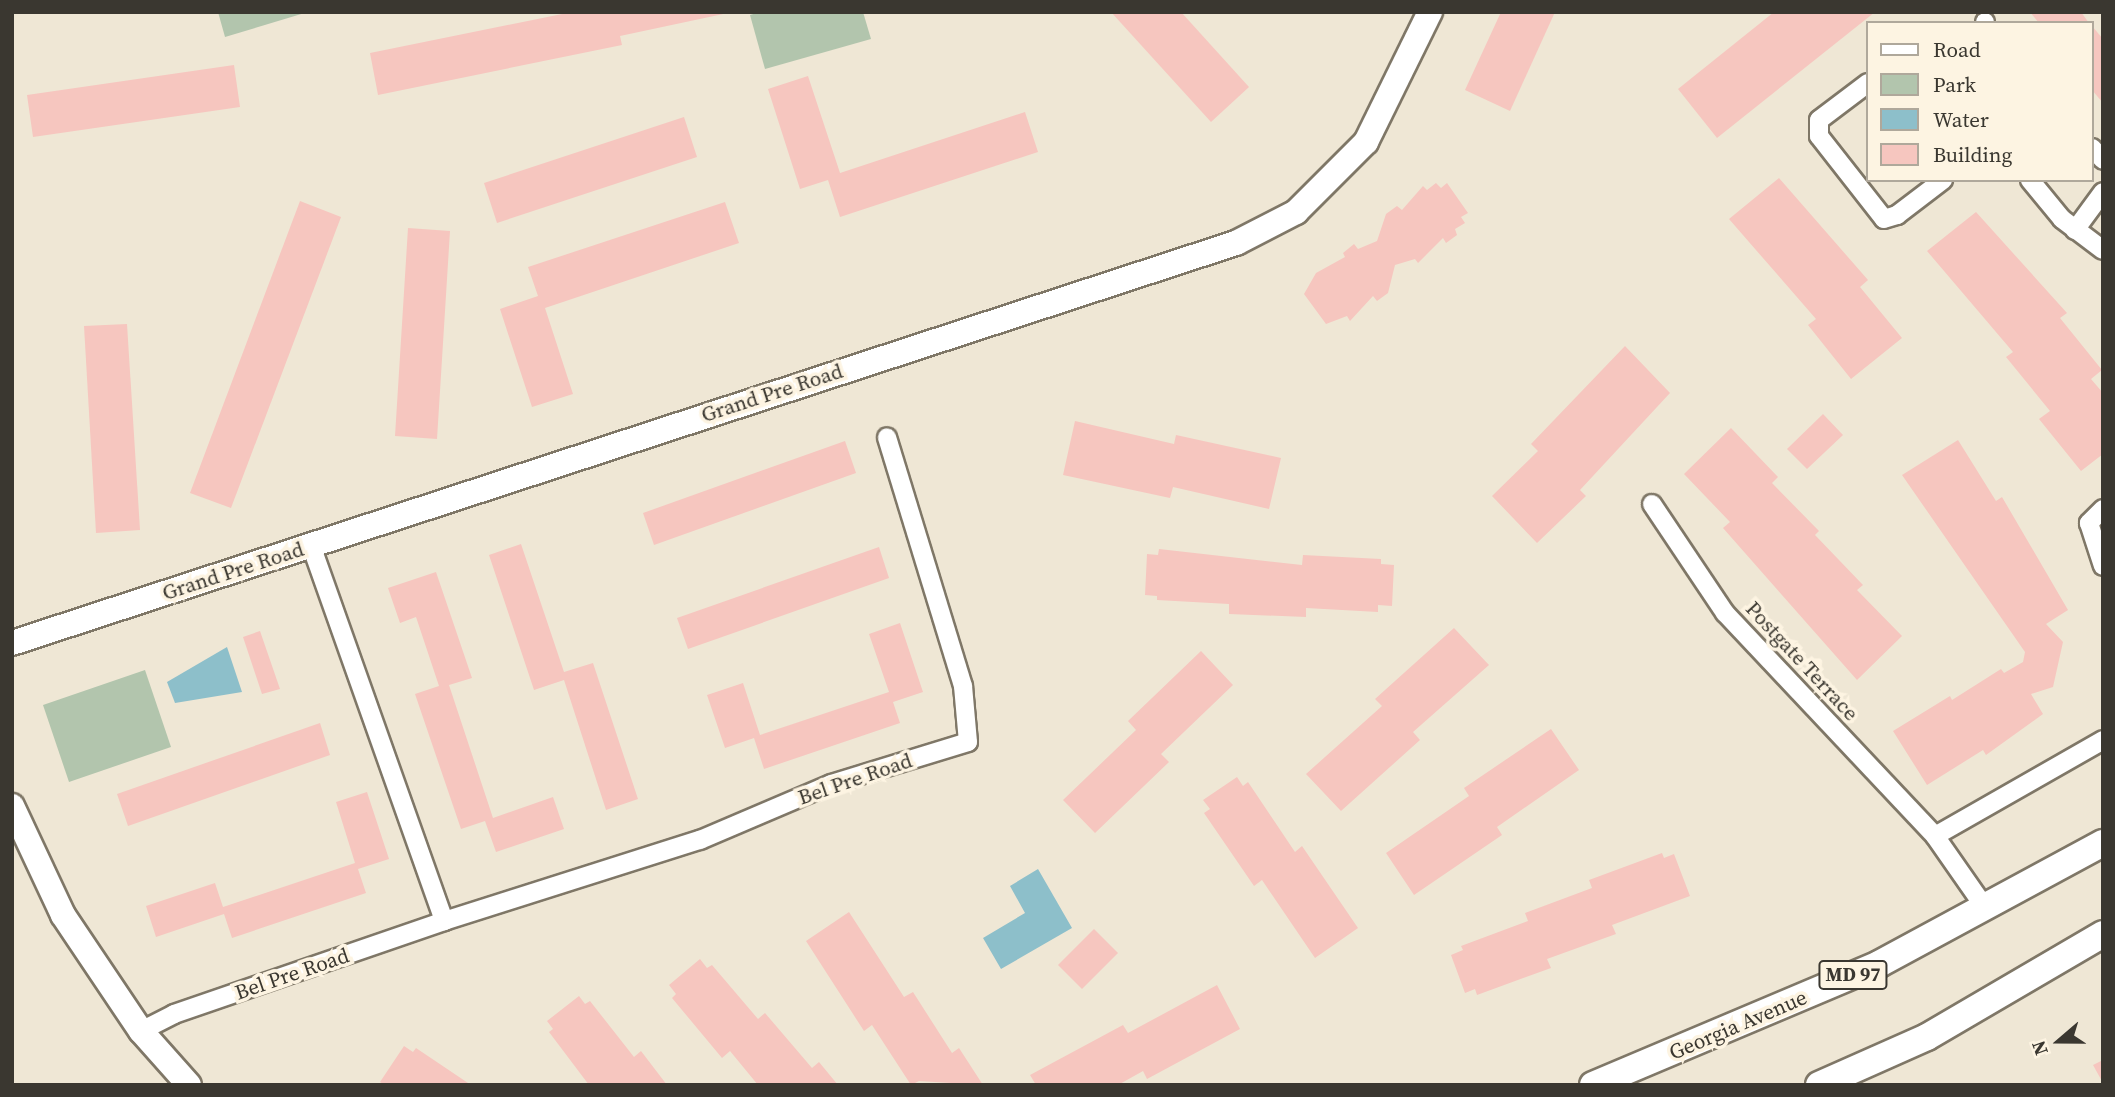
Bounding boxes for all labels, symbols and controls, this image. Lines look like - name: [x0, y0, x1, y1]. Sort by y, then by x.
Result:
- legend: [1867, 21, 2094, 182]
- text: Road: [1933, 35, 1981, 64]
- text: Park: [1933, 70, 1976, 99]
- text: Water: [1933, 105, 1989, 134]
- text: Building: [1933, 140, 2012, 169]
- street label: Grand Pre Road: [698, 358, 846, 428]
- street label: Grand Pre Road: [159, 536, 307, 606]
- street label: Postgate Terrace: [1740, 596, 1864, 726]
- street label: Bel Pre Road: [795, 748, 915, 810]
- street label: Bel Pre Road: [232, 943, 352, 1005]
- road number: MD 97: [1818, 959, 1888, 990]
- street label: Georgia Avenue: [1665, 985, 1811, 1065]
- north arrow: [2024, 1006, 2094, 1076]
- text: N: [2025, 1037, 2054, 1059]

